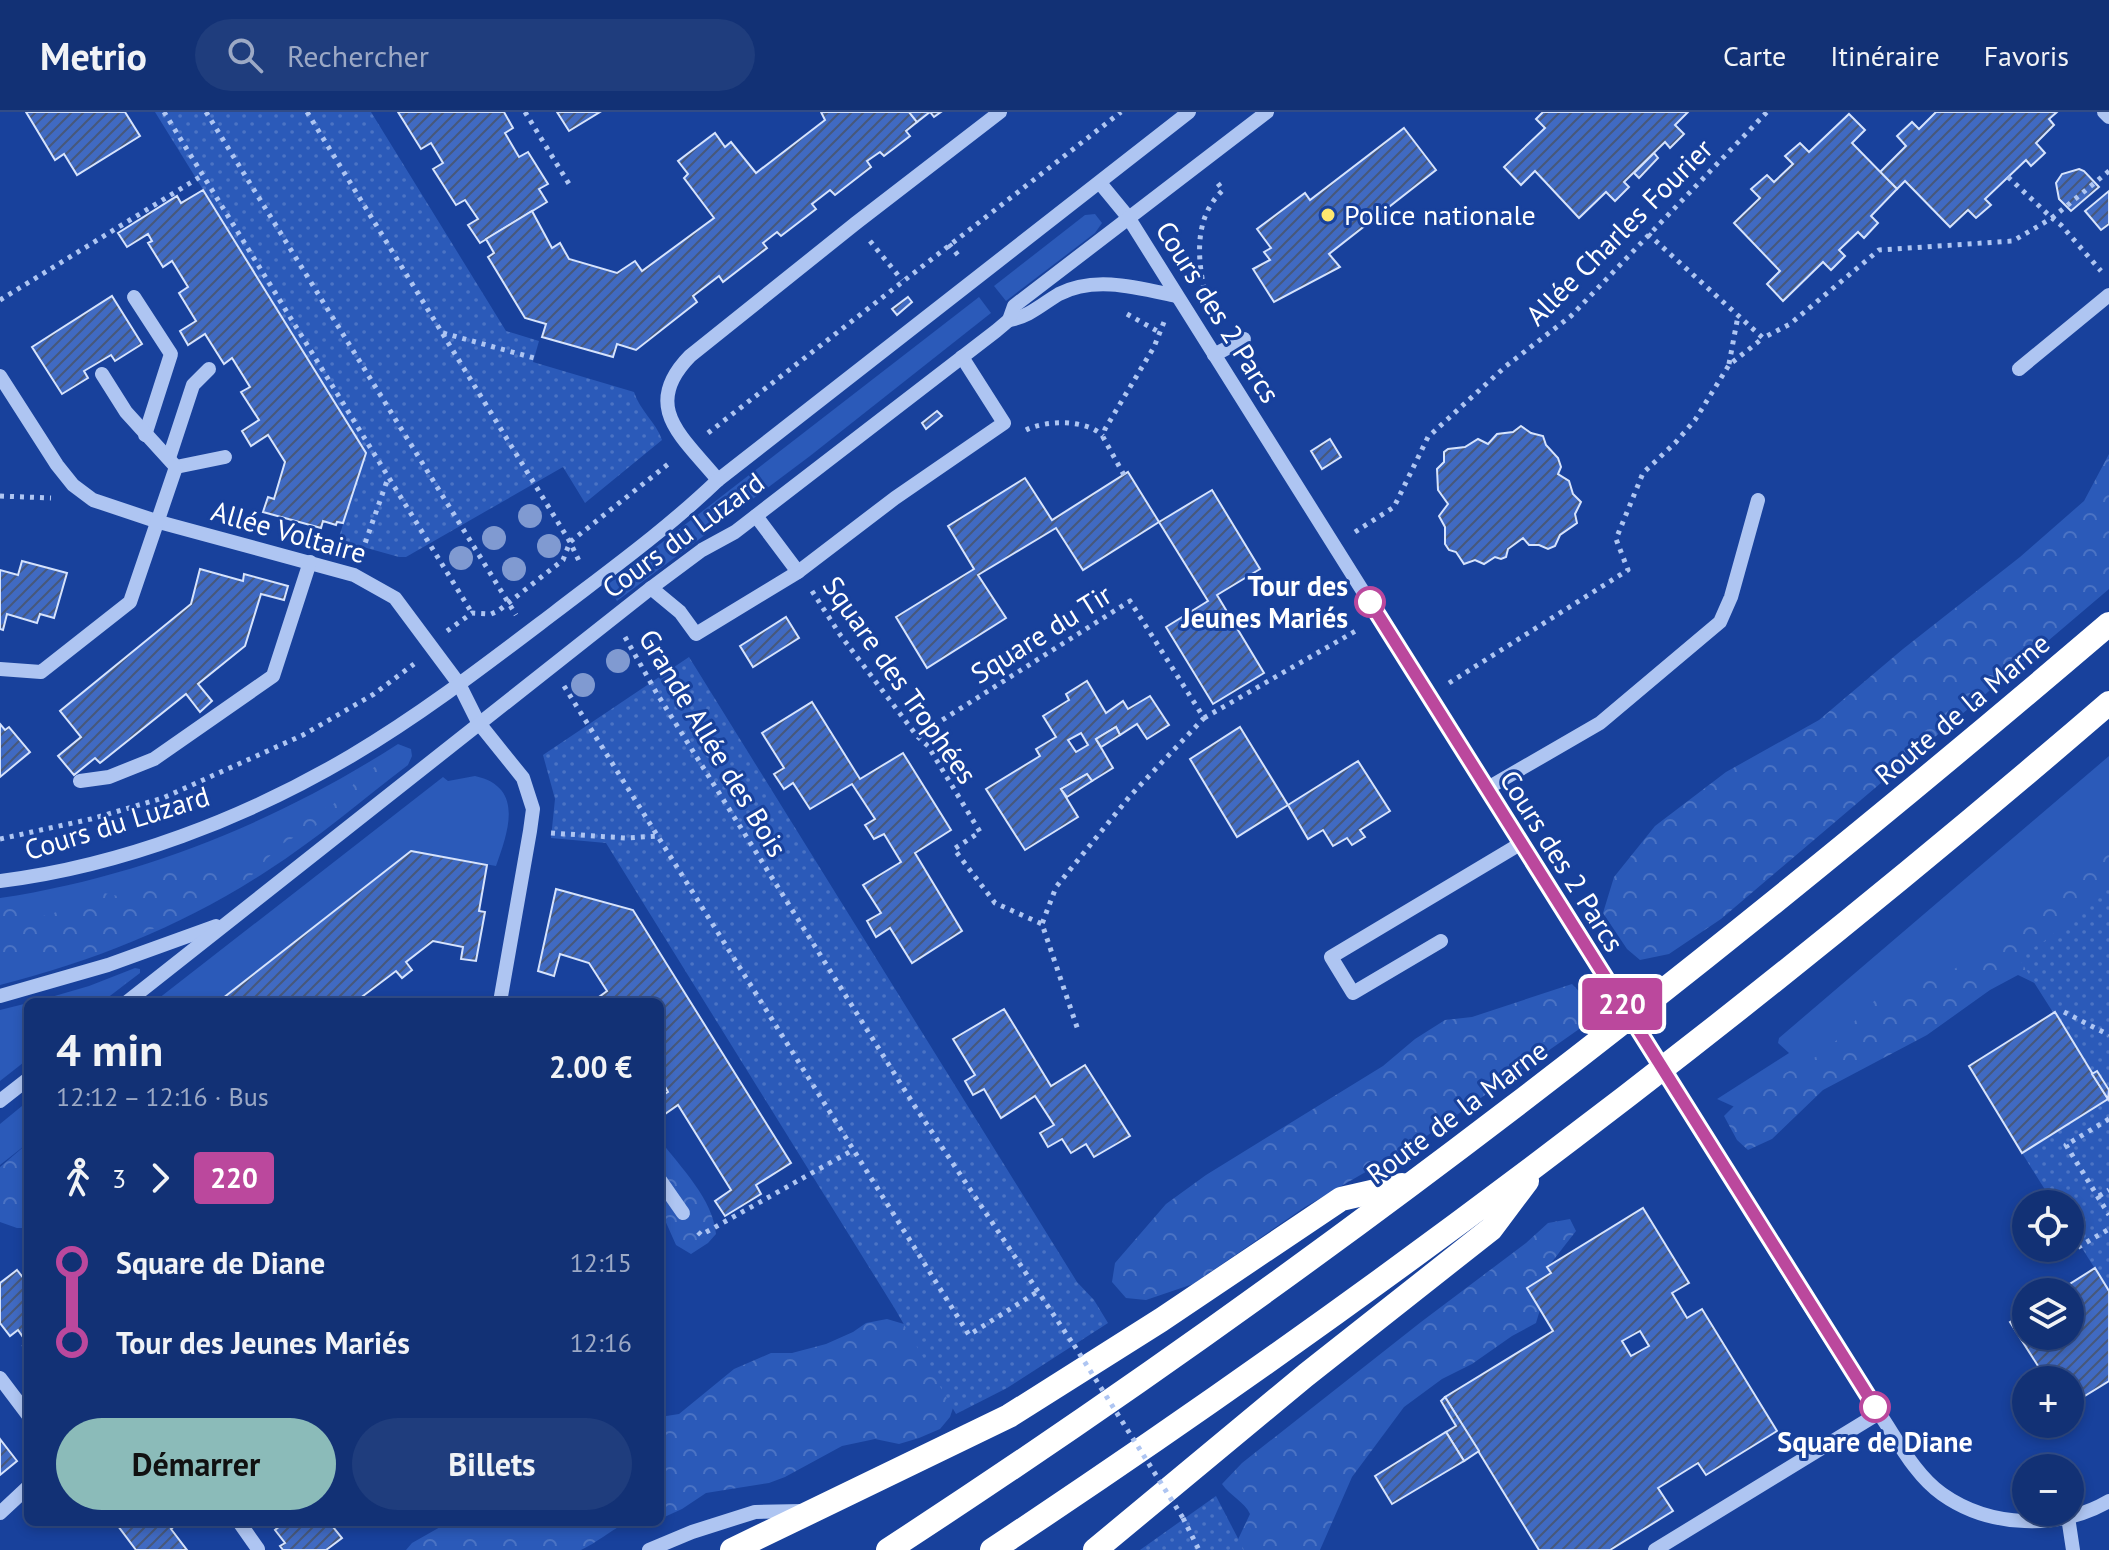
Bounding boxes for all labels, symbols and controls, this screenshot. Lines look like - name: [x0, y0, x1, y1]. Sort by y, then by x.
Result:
- search box: [195, 19, 755, 91]
- text: Metrio: [40, 31, 147, 80]
- icon: search: [223, 33, 267, 77]
- text: Rechercher: [287, 36, 429, 75]
- text: Carte: [1723, 37, 1786, 74]
- text: Itinéraire: [1830, 37, 1940, 74]
- text: Favoris: [1984, 37, 2069, 74]
- street label: Allée Charles Fourier: [1517, 130, 1720, 333]
- place label: Police nationale: [1344, 196, 1536, 233]
- marker: Police nationale: [1319, 206, 1337, 224]
- street label: Cours des 2 Parcs: [1148, 214, 1289, 410]
- street label: Cours du Luzard: [594, 463, 771, 606]
- street label: Allée Voltaire: [207, 492, 371, 571]
- place label: Tour des Jeunes Mariés: [1180, 567, 1348, 636]
- street label: Square des Trophées: [815, 569, 986, 791]
- street label: Square du Tir: [963, 575, 1119, 692]
- marker: Tour des Jeunes Mariés: [1355, 587, 1385, 617]
- street label: Grande Allée des Bois: [631, 622, 796, 863]
- street label: Route de la Marne: [1866, 624, 2057, 793]
- street label: Cours des 2 Parcs: [1492, 763, 1633, 959]
- street label: Cours du Luzard: [20, 777, 214, 868]
- line badge: 220: [1576, 978, 1668, 1030]
- text: 220: [1598, 985, 1646, 1022]
- text: 4 min: [56, 1021, 163, 1078]
- street label: Route de la Marne: [1359, 1031, 1555, 1192]
- text: 2.00 €: [549, 1047, 632, 1086]
- text: 12:12 – 12:16 · Bus: [56, 1080, 269, 1113]
- icon: walk: [56, 1156, 100, 1200]
- icon: forward: [138, 1156, 182, 1200]
- text: 220: [210, 1159, 258, 1196]
- text: 3: [112, 1162, 126, 1195]
- map controls: [2012, 1190, 2084, 1526]
- button: locate: [2012, 1190, 2084, 1262]
- text: Square de Diane: [116, 1243, 325, 1282]
- text: 12:15: [570, 1246, 632, 1279]
- button: layers: [2012, 1278, 2084, 1350]
- text: Tour des Jeunes Mariés: [116, 1323, 410, 1362]
- text: 12:16: [570, 1326, 632, 1359]
- button: +: [2012, 1366, 2084, 1438]
- marker: Square de Diane: [1860, 1392, 1890, 1422]
- button: Démarrer: [56, 1418, 336, 1510]
- button: Billets: [352, 1418, 632, 1510]
- place label: Square de Diane: [1777, 1423, 1973, 1460]
- button: −: [2012, 1454, 2084, 1526]

